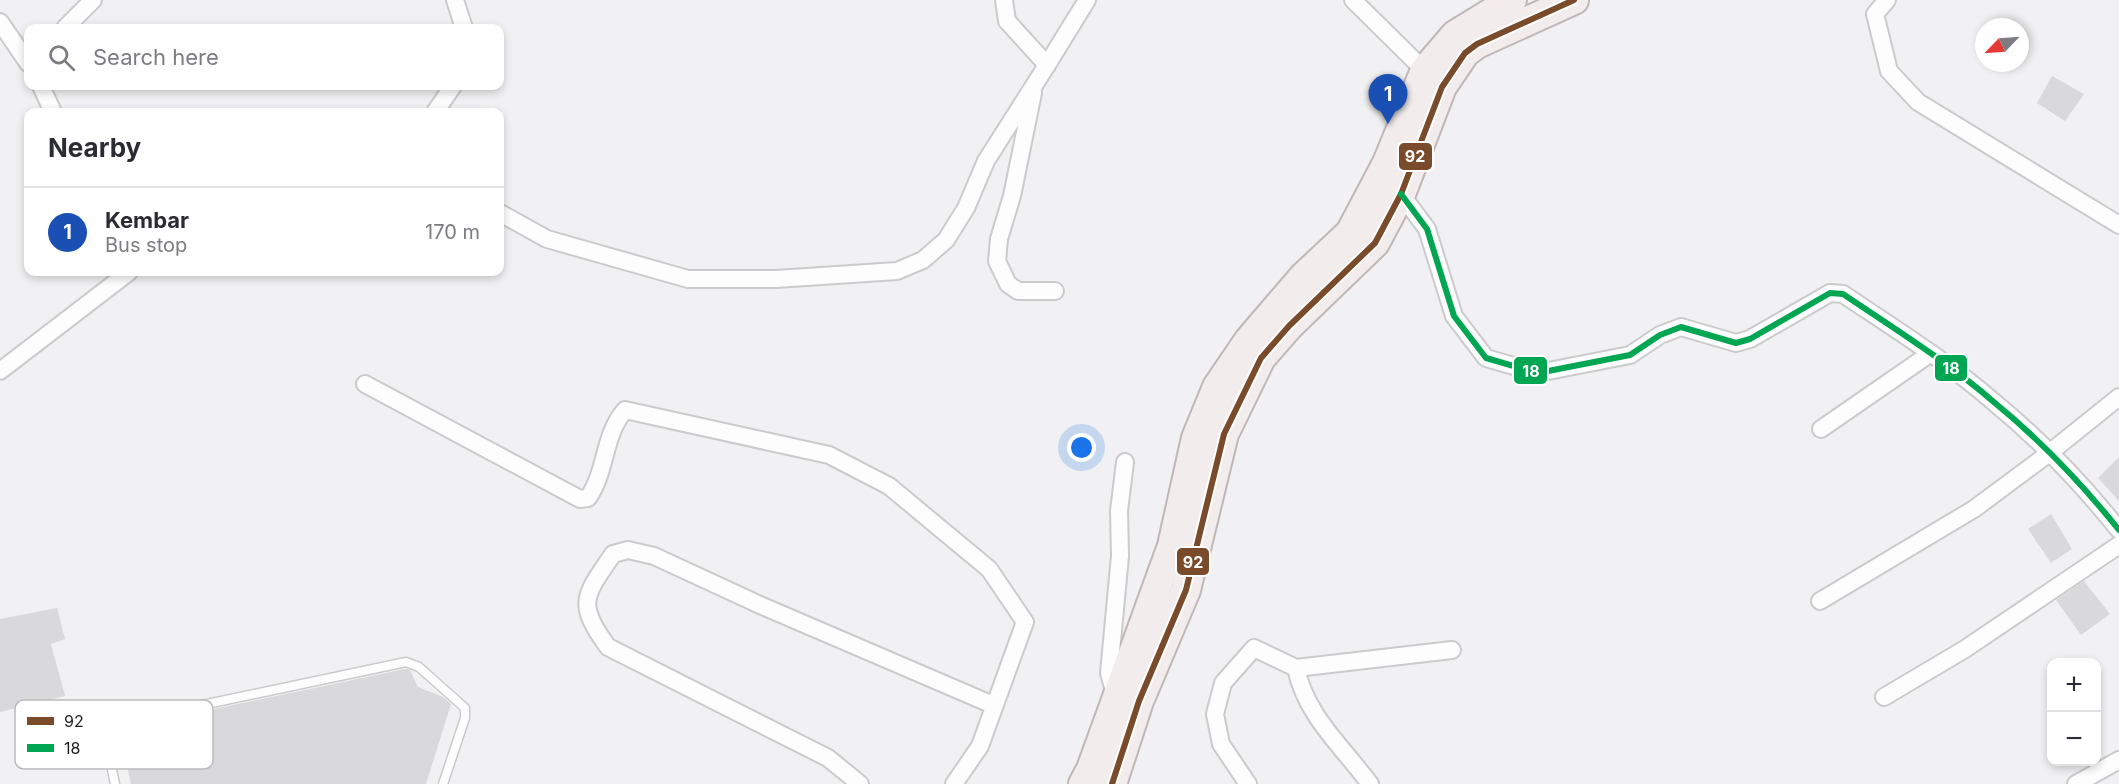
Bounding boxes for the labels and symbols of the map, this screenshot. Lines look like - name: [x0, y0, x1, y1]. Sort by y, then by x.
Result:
- north arrow: [1975, 18, 2029, 72]
- pin: 1: [1368, 74, 1408, 124]
- line badge: 92: [1398, 142, 1433, 171]
- text: 92: [1405, 146, 1425, 166]
- line badge: 18: [1934, 354, 1968, 382]
- line badge: 18: [1513, 356, 1548, 385]
- text: 18: [1942, 358, 1960, 378]
- text: 18: [1522, 361, 1540, 381]
- your location: [1067, 433, 1096, 462]
- line badge: 92: [1176, 547, 1210, 576]
- text: 92: [1183, 552, 1203, 572]
- legend: [15, 700, 213, 769]
- text: 92: [64, 711, 84, 731]
- text: 18: [64, 738, 80, 758]

